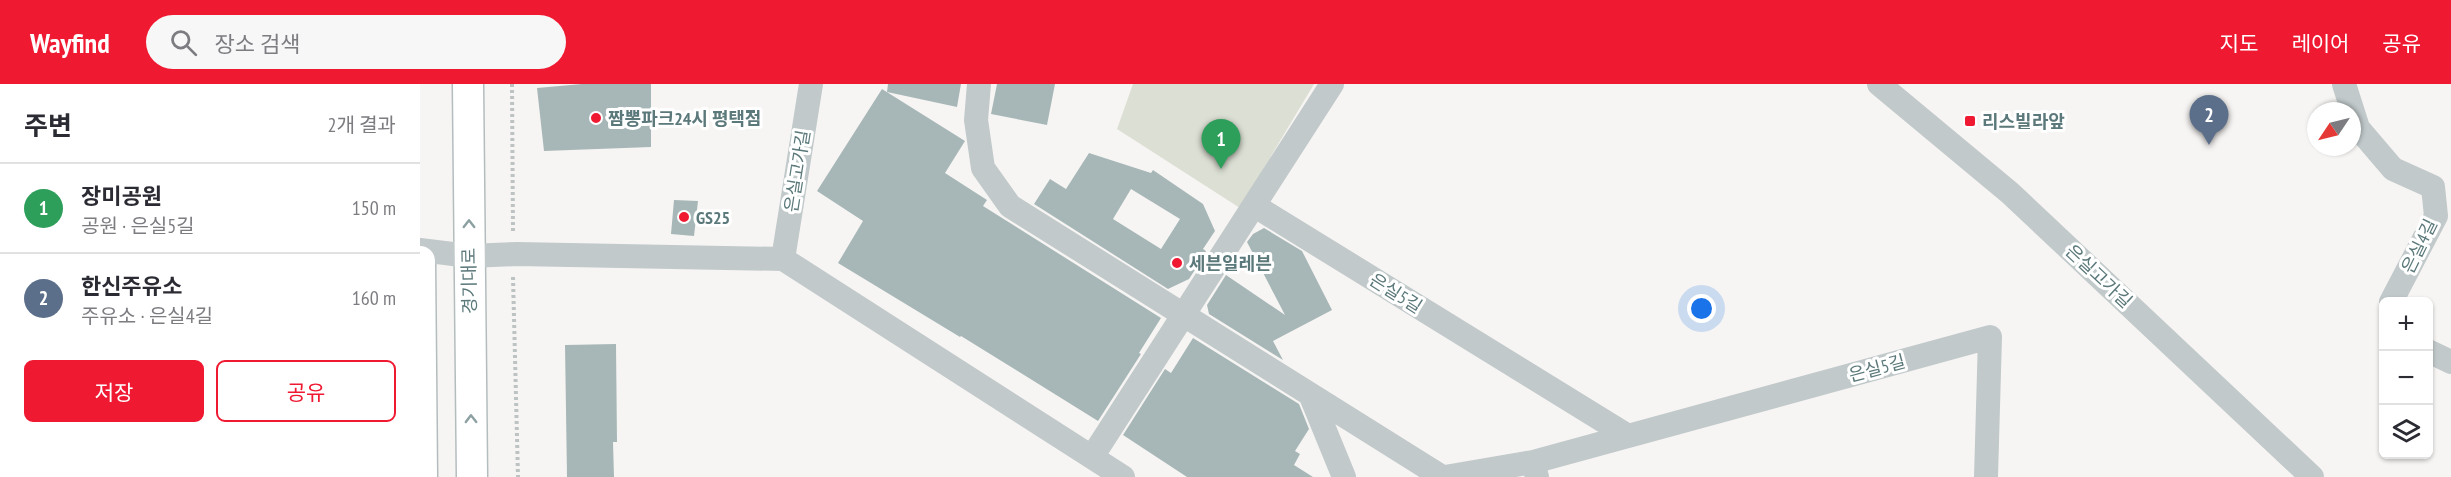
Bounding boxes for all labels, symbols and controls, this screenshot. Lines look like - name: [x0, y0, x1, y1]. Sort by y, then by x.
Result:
- search box: [146, 15, 566, 69]
- text: Wayfind: [30, 24, 110, 61]
- icon: search: [167, 26, 200, 59]
- text: 장소 검색: [215, 30, 300, 58]
- text: 지도: [2220, 30, 2258, 57]
- text: 레이어: [2291, 30, 2349, 57]
- text: 공유: [2382, 30, 2421, 57]
- pin: 2: [2190, 95, 2228, 145]
- north arrow: [2307, 102, 2361, 156]
- place label: 짬뽕파크24시 평택점: [608, 107, 761, 130]
- text: 주변: [24, 109, 72, 142]
- place label: 리스빌라앞: [1982, 110, 2065, 133]
- marker: 짬뽕파크24시 평택점: [589, 111, 603, 125]
- text: 2개 결과: [328, 112, 396, 138]
- marker: 리스빌라앞: [1963, 114, 1977, 128]
- pin: 1: [1202, 120, 1240, 169]
- street label: 은실고가길: [779, 128, 815, 214]
- text: 장미공원: [81, 182, 162, 210]
- text: 1: [39, 195, 48, 221]
- text: 150 m: [352, 195, 396, 221]
- place label: GS25: [696, 206, 730, 229]
- marker: GS25: [677, 210, 691, 224]
- text: 공원 · 은실5길: [81, 213, 195, 239]
- street label: 은실4길: [2396, 215, 2442, 277]
- one-way arrow: [463, 219, 475, 228]
- street label: 은실고가길: [2061, 239, 2137, 313]
- street label: 경기대로: [457, 248, 481, 314]
- place label: 세븐일레븐: [1189, 252, 1272, 275]
- marker: 세븐일레븐: [1170, 256, 1184, 270]
- street label: 은실5길: [1365, 268, 1427, 318]
- text: 한신주유소: [81, 272, 182, 300]
- text: 2: [39, 285, 48, 311]
- text: 160 m: [352, 285, 396, 311]
- your location: [1687, 294, 1716, 323]
- map controls: [2379, 297, 2433, 459]
- button: +: [2379, 297, 2433, 351]
- text: 주유소 · 은실4길: [81, 303, 213, 329]
- street label: 은실5길: [1846, 349, 1908, 387]
- button: −: [2379, 351, 2433, 405]
- button: 저장: [24, 360, 204, 422]
- button: 공유: [216, 360, 396, 422]
- button: layers: [2379, 405, 2433, 459]
- one-way arrow: [465, 414, 477, 423]

